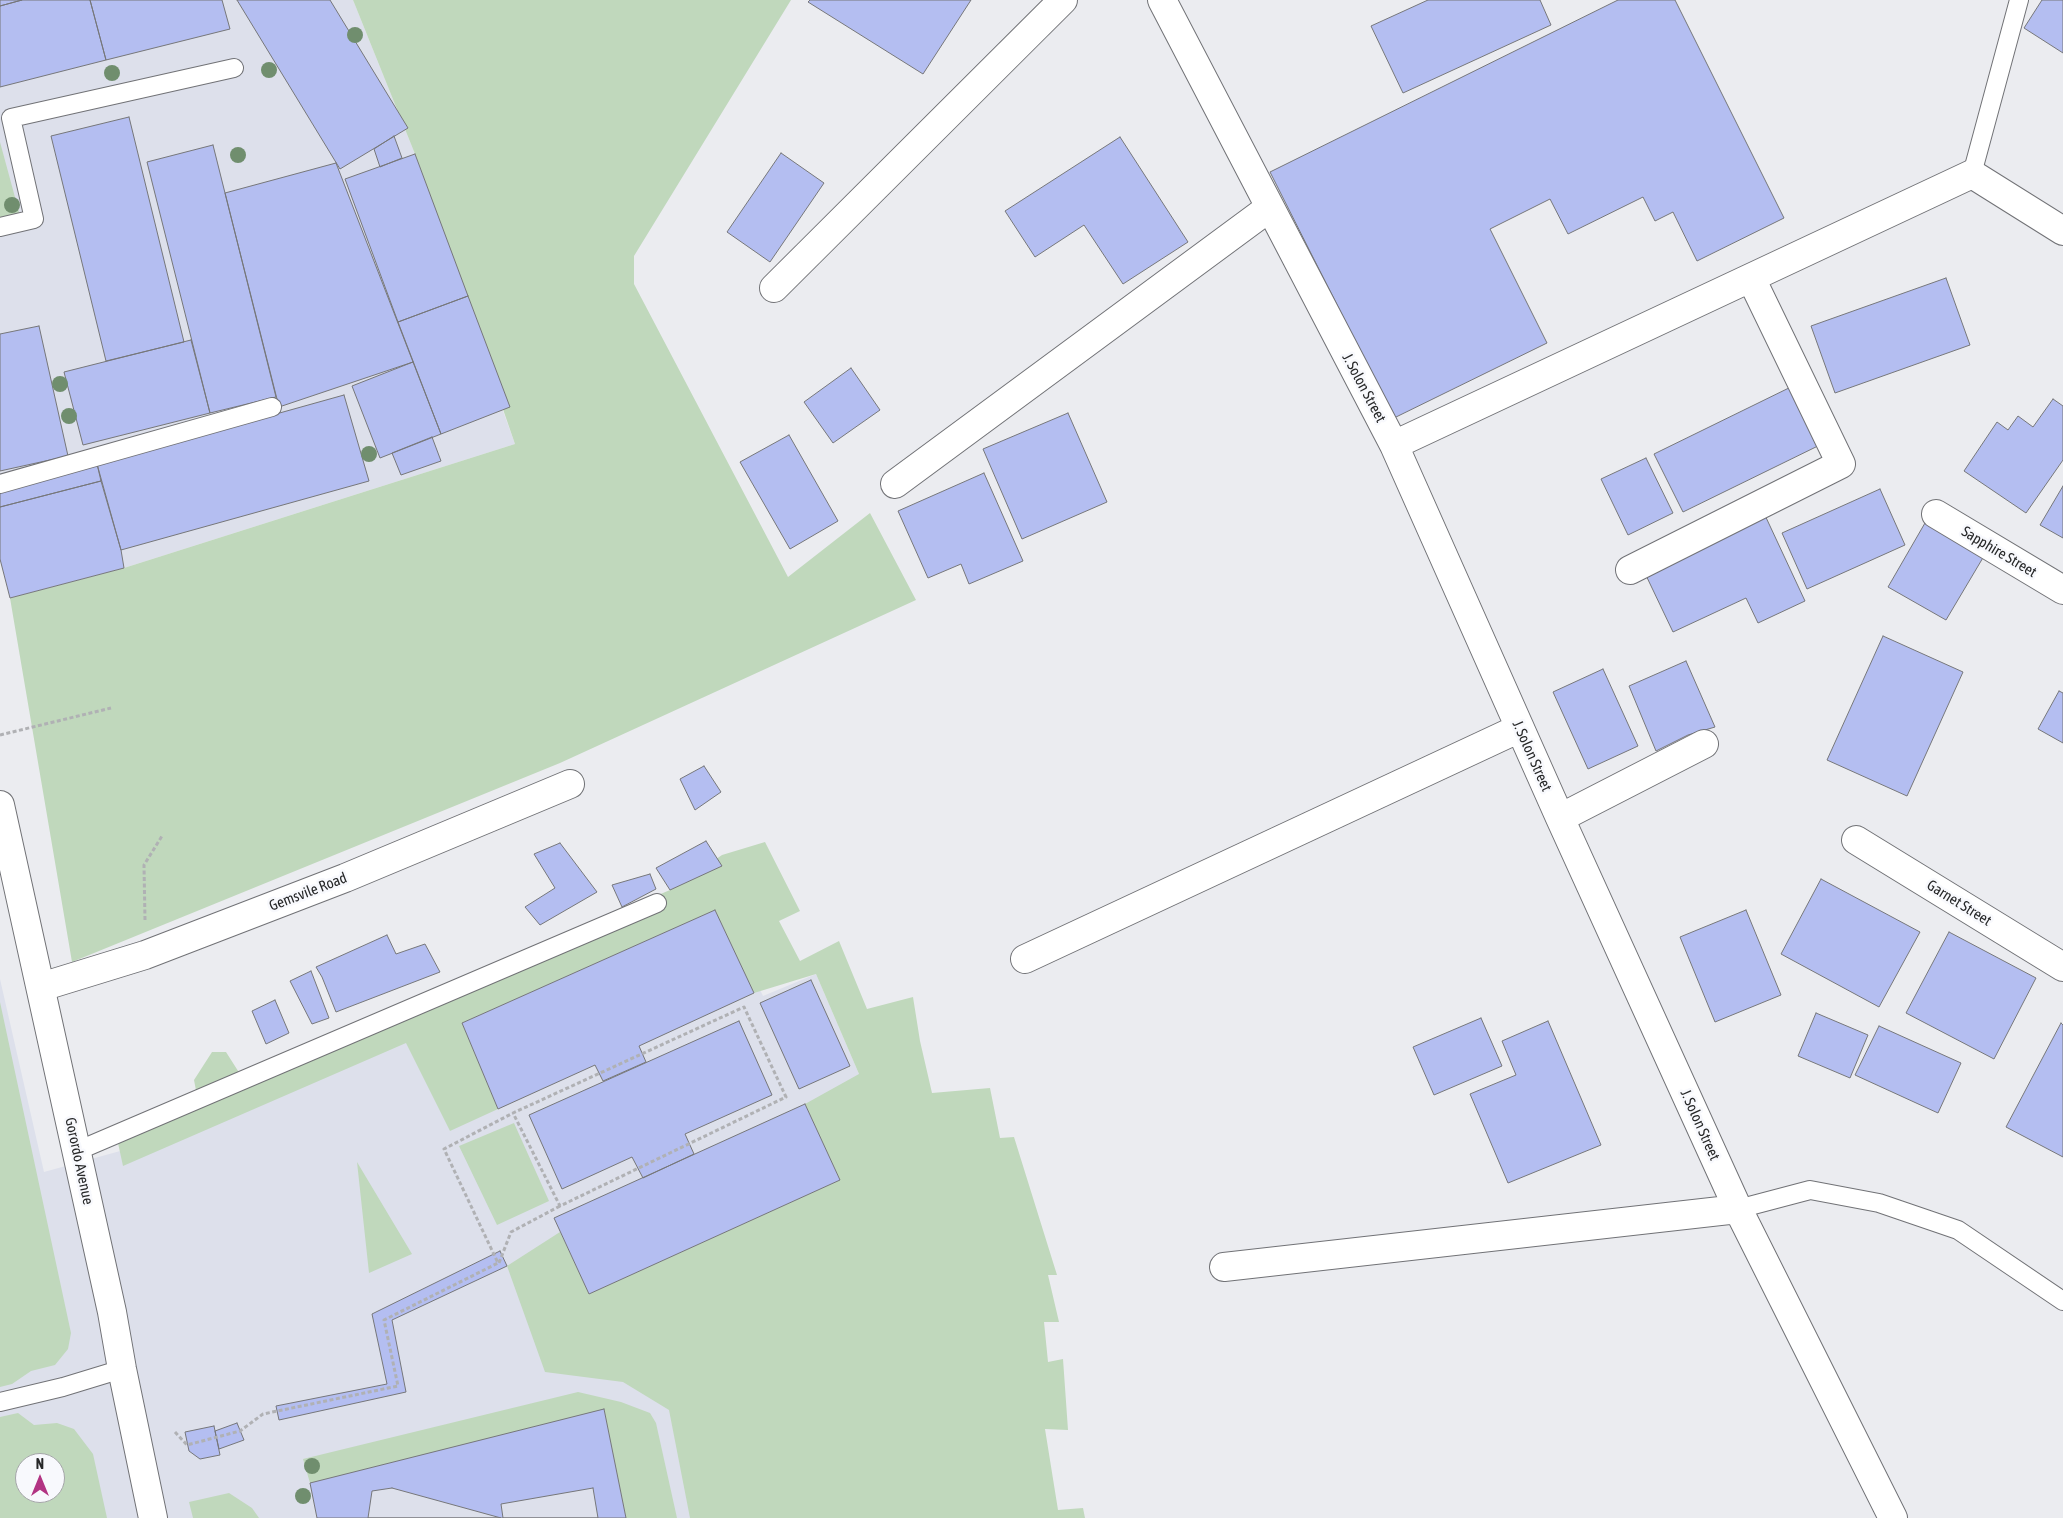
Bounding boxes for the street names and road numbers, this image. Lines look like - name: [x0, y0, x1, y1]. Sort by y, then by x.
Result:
- street label: J. Solon Street: [1338, 350, 1390, 426]
- street label: Sapphire Street: [1958, 523, 2040, 581]
- street label: J. Solon Street: [1508, 718, 1556, 794]
- street label: Gemsvile Road: [267, 869, 349, 915]
- street label: Garnet Street: [1923, 876, 1995, 930]
- street label: J. Solon Street: [1676, 1087, 1724, 1163]
- street label: Gorordo Avenue: [61, 1116, 97, 1206]

